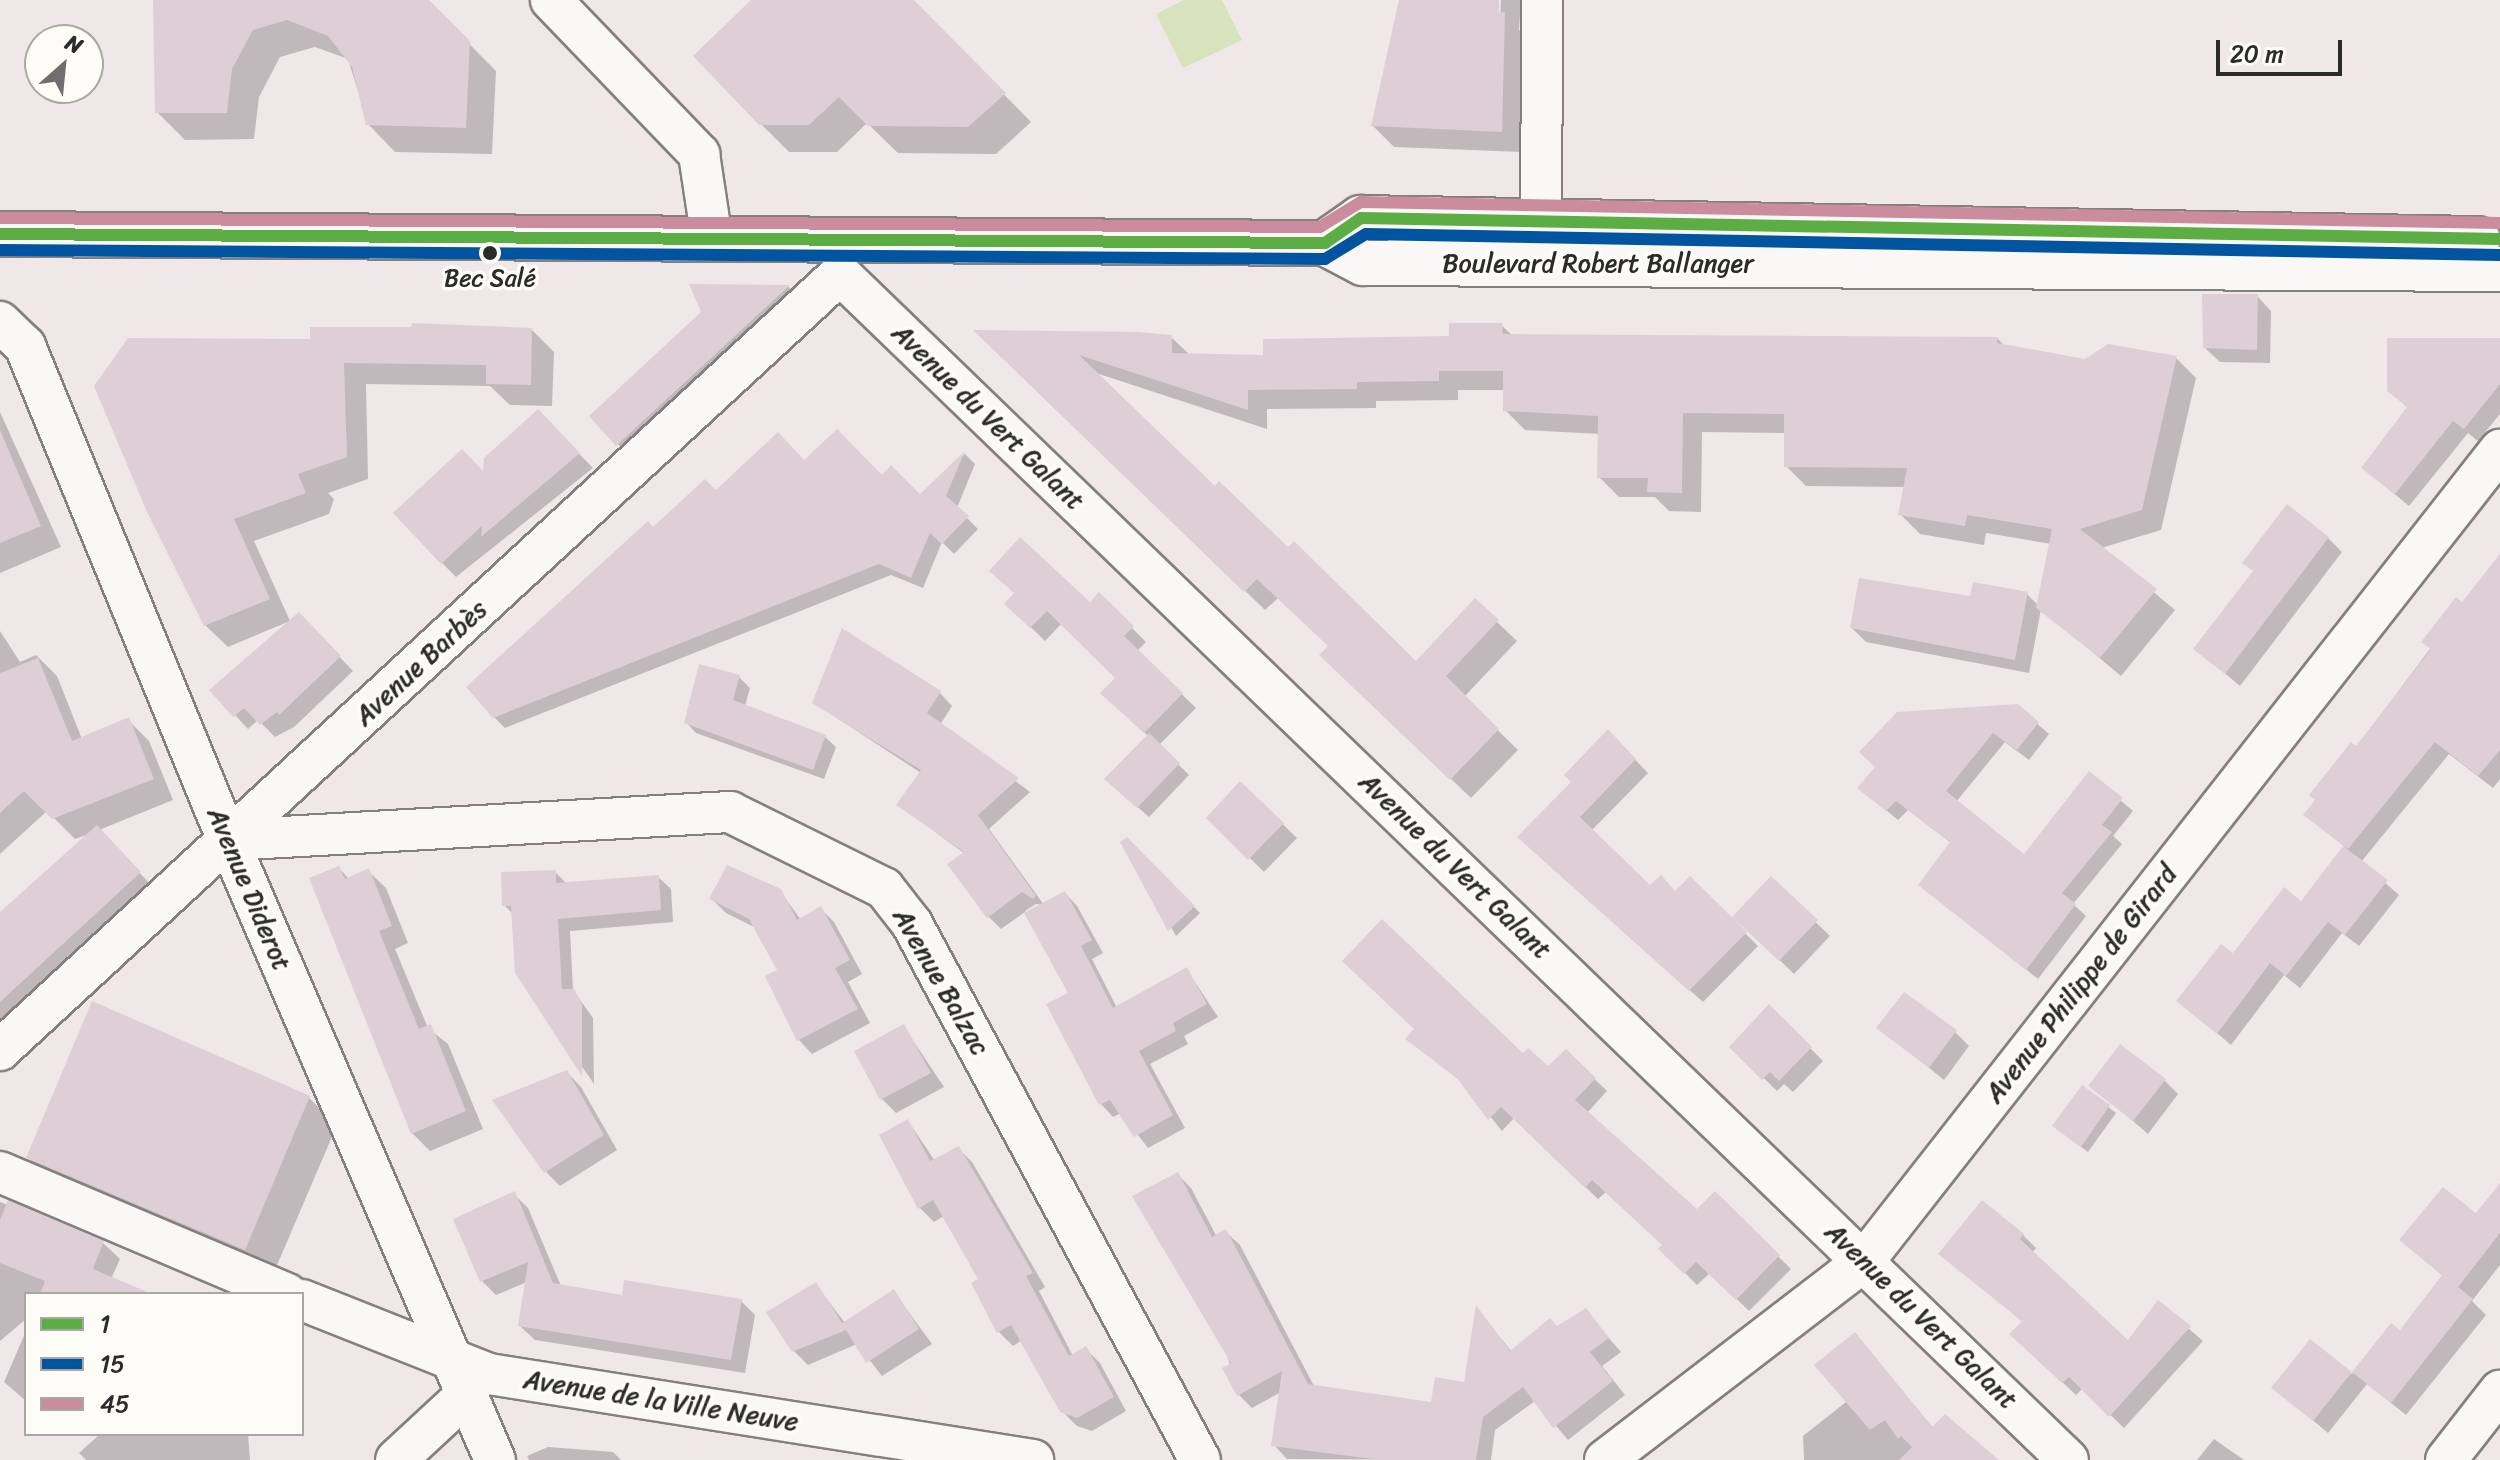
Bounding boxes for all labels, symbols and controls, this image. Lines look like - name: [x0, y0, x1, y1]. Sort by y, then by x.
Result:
- text: N: [59, 23, 90, 65]
- north arrow: [24, 24, 104, 104]
- scale bar: [2220, 24, 2346, 74]
- text: 20 m: [2230, 33, 2284, 75]
- marker: Bec Salé: [482, 245, 498, 261]
- street label: Boulevard Robert Ballanger: [1442, 248, 1754, 280]
- place label: Bec Salé: [444, 265, 536, 293]
- street label: Avenue du Vert Galant: [886, 318, 1090, 516]
- street label: Avenue Barbès: [349, 594, 493, 732]
- street label: Avenue du Vert Galant: [1353, 767, 1557, 965]
- street label: Avenue Diderot: [201, 803, 297, 975]
- street label: Avenue Philippe de Girard: [1979, 859, 2183, 1109]
- street label: Avenue Balzac: [886, 903, 996, 1061]
- street label: Avenue du Vert Galant: [1819, 1217, 2023, 1415]
- legend: [24, 1292, 304, 1436]
- text: 1: [100, 1303, 110, 1345]
- text: 15: [100, 1343, 125, 1385]
- street label: Avenue de la Ville Neuve: [521, 1364, 801, 1438]
- text: 45: [100, 1383, 130, 1425]

